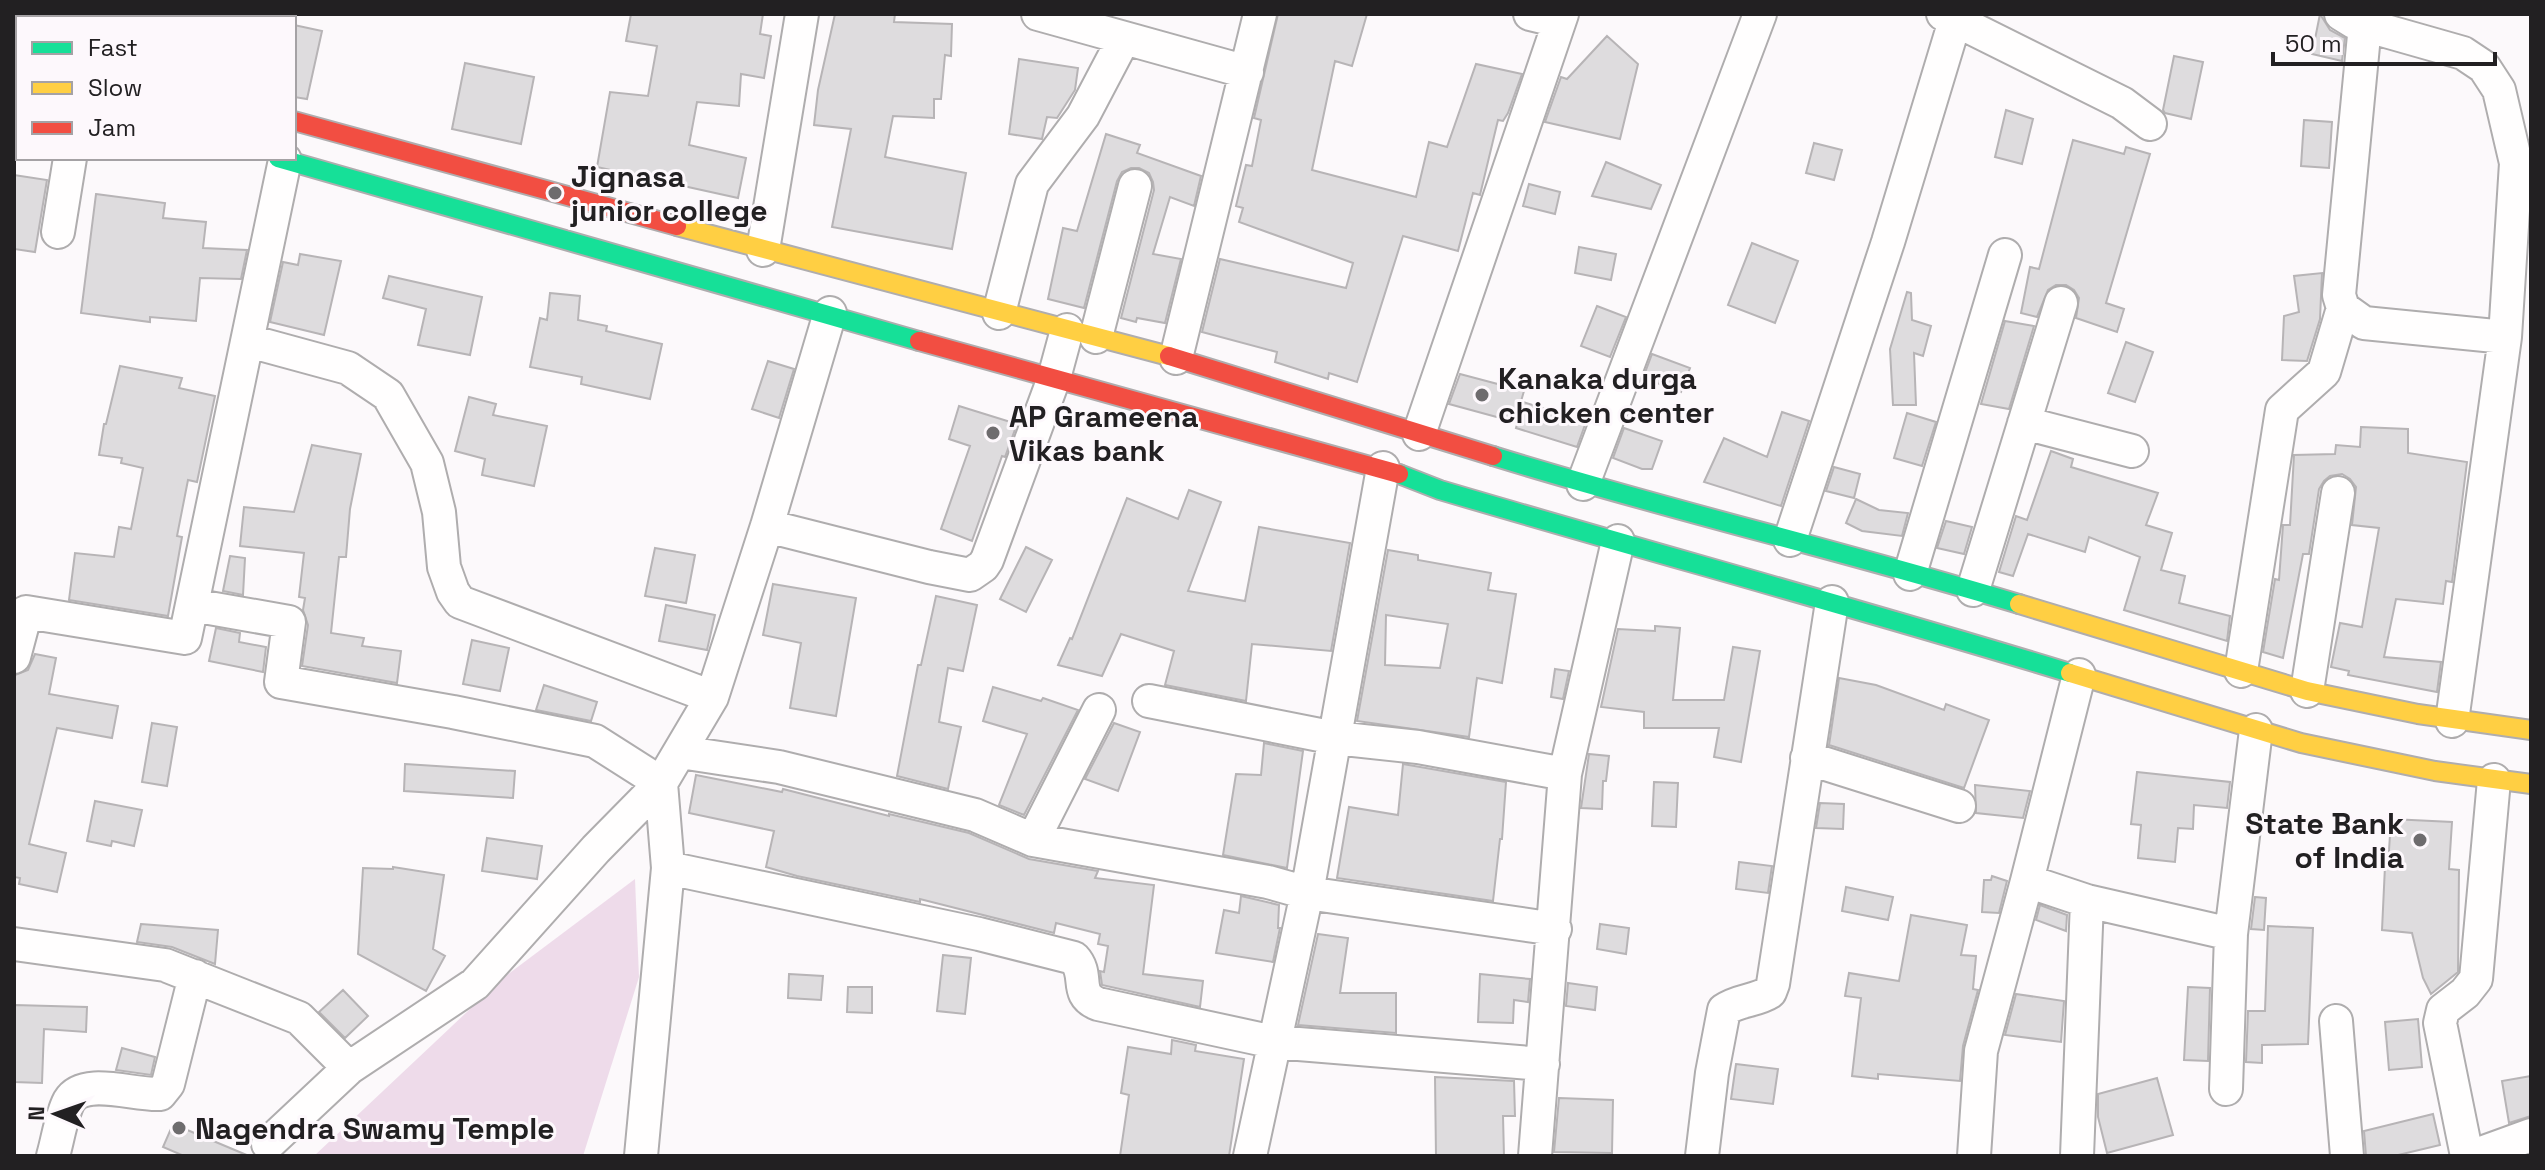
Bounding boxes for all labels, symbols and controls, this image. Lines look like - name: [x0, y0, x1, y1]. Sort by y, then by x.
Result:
- legend: [16, 16, 296, 160]
- scale bar: [2273, 16, 2495, 66]
- text: 50 m: [2285, 28, 2342, 59]
- text: Fast: [88, 32, 138, 63]
- text: Slow: [88, 72, 142, 103]
- text: Jam: [88, 112, 136, 143]
- place label: Jignasa junior college: [570, 157, 768, 230]
- marker: Jignasa junior college: [546, 184, 564, 202]
- place label: Kanaka durga chicken center: [1498, 359, 1714, 432]
- marker: Kanaka durga chicken center: [1473, 386, 1491, 404]
- place label: AP Grameena Vikas bank: [1009, 397, 1199, 470]
- marker: AP Grameena Vikas bank: [984, 424, 1002, 442]
- place label: State Bank of India: [2245, 804, 2404, 877]
- marker: State Bank of India: [2411, 831, 2429, 849]
- north arrow: [16, 1074, 96, 1154]
- text: N: [22, 1105, 50, 1121]
- place label: Nagendra Swamy Temple: [195, 1109, 555, 1148]
- marker: Nagendra Swamy Temple: [170, 1119, 188, 1137]

